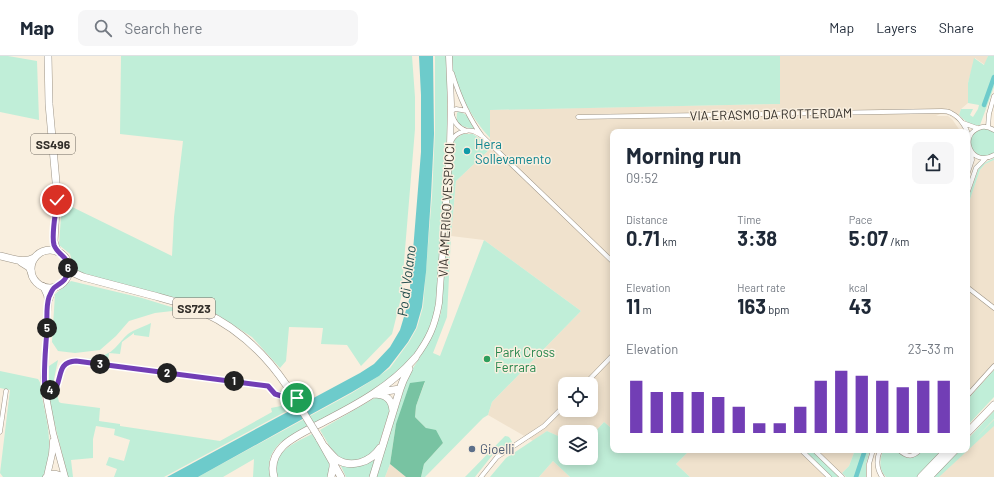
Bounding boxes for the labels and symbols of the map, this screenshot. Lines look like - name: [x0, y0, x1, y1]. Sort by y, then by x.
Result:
- street label: VIA ERASMO DA ROTTERDAM: [690, 105, 852, 123]
- road number: SS496: [31, 134, 75, 154]
- place label: Hera Sollevamento: [475, 136, 551, 167]
- street label: VIA AMERIGO VESPUCCI: [434, 142, 458, 278]
- marker: Hera Sollevamento: [462, 146, 472, 156]
- pin: [40, 183, 74, 217]
- water label: Po di Volano: [393, 245, 419, 317]
- pin: 6: [58, 258, 78, 278]
- road number: SS723: [173, 298, 215, 318]
- pin: 5: [37, 318, 57, 338]
- place label: Park Cross Ferrara: [495, 344, 555, 375]
- pin: 3: [90, 354, 110, 374]
- marker: Park Cross Ferrara: [482, 354, 492, 364]
- pin: 2: [157, 363, 177, 383]
- pin: 1: [224, 371, 244, 391]
- pin: 4: [40, 380, 60, 400]
- pin: [280, 381, 314, 415]
- place label: Gioelli: [480, 441, 515, 457]
- marker: Gioelli: [467, 444, 477, 454]

